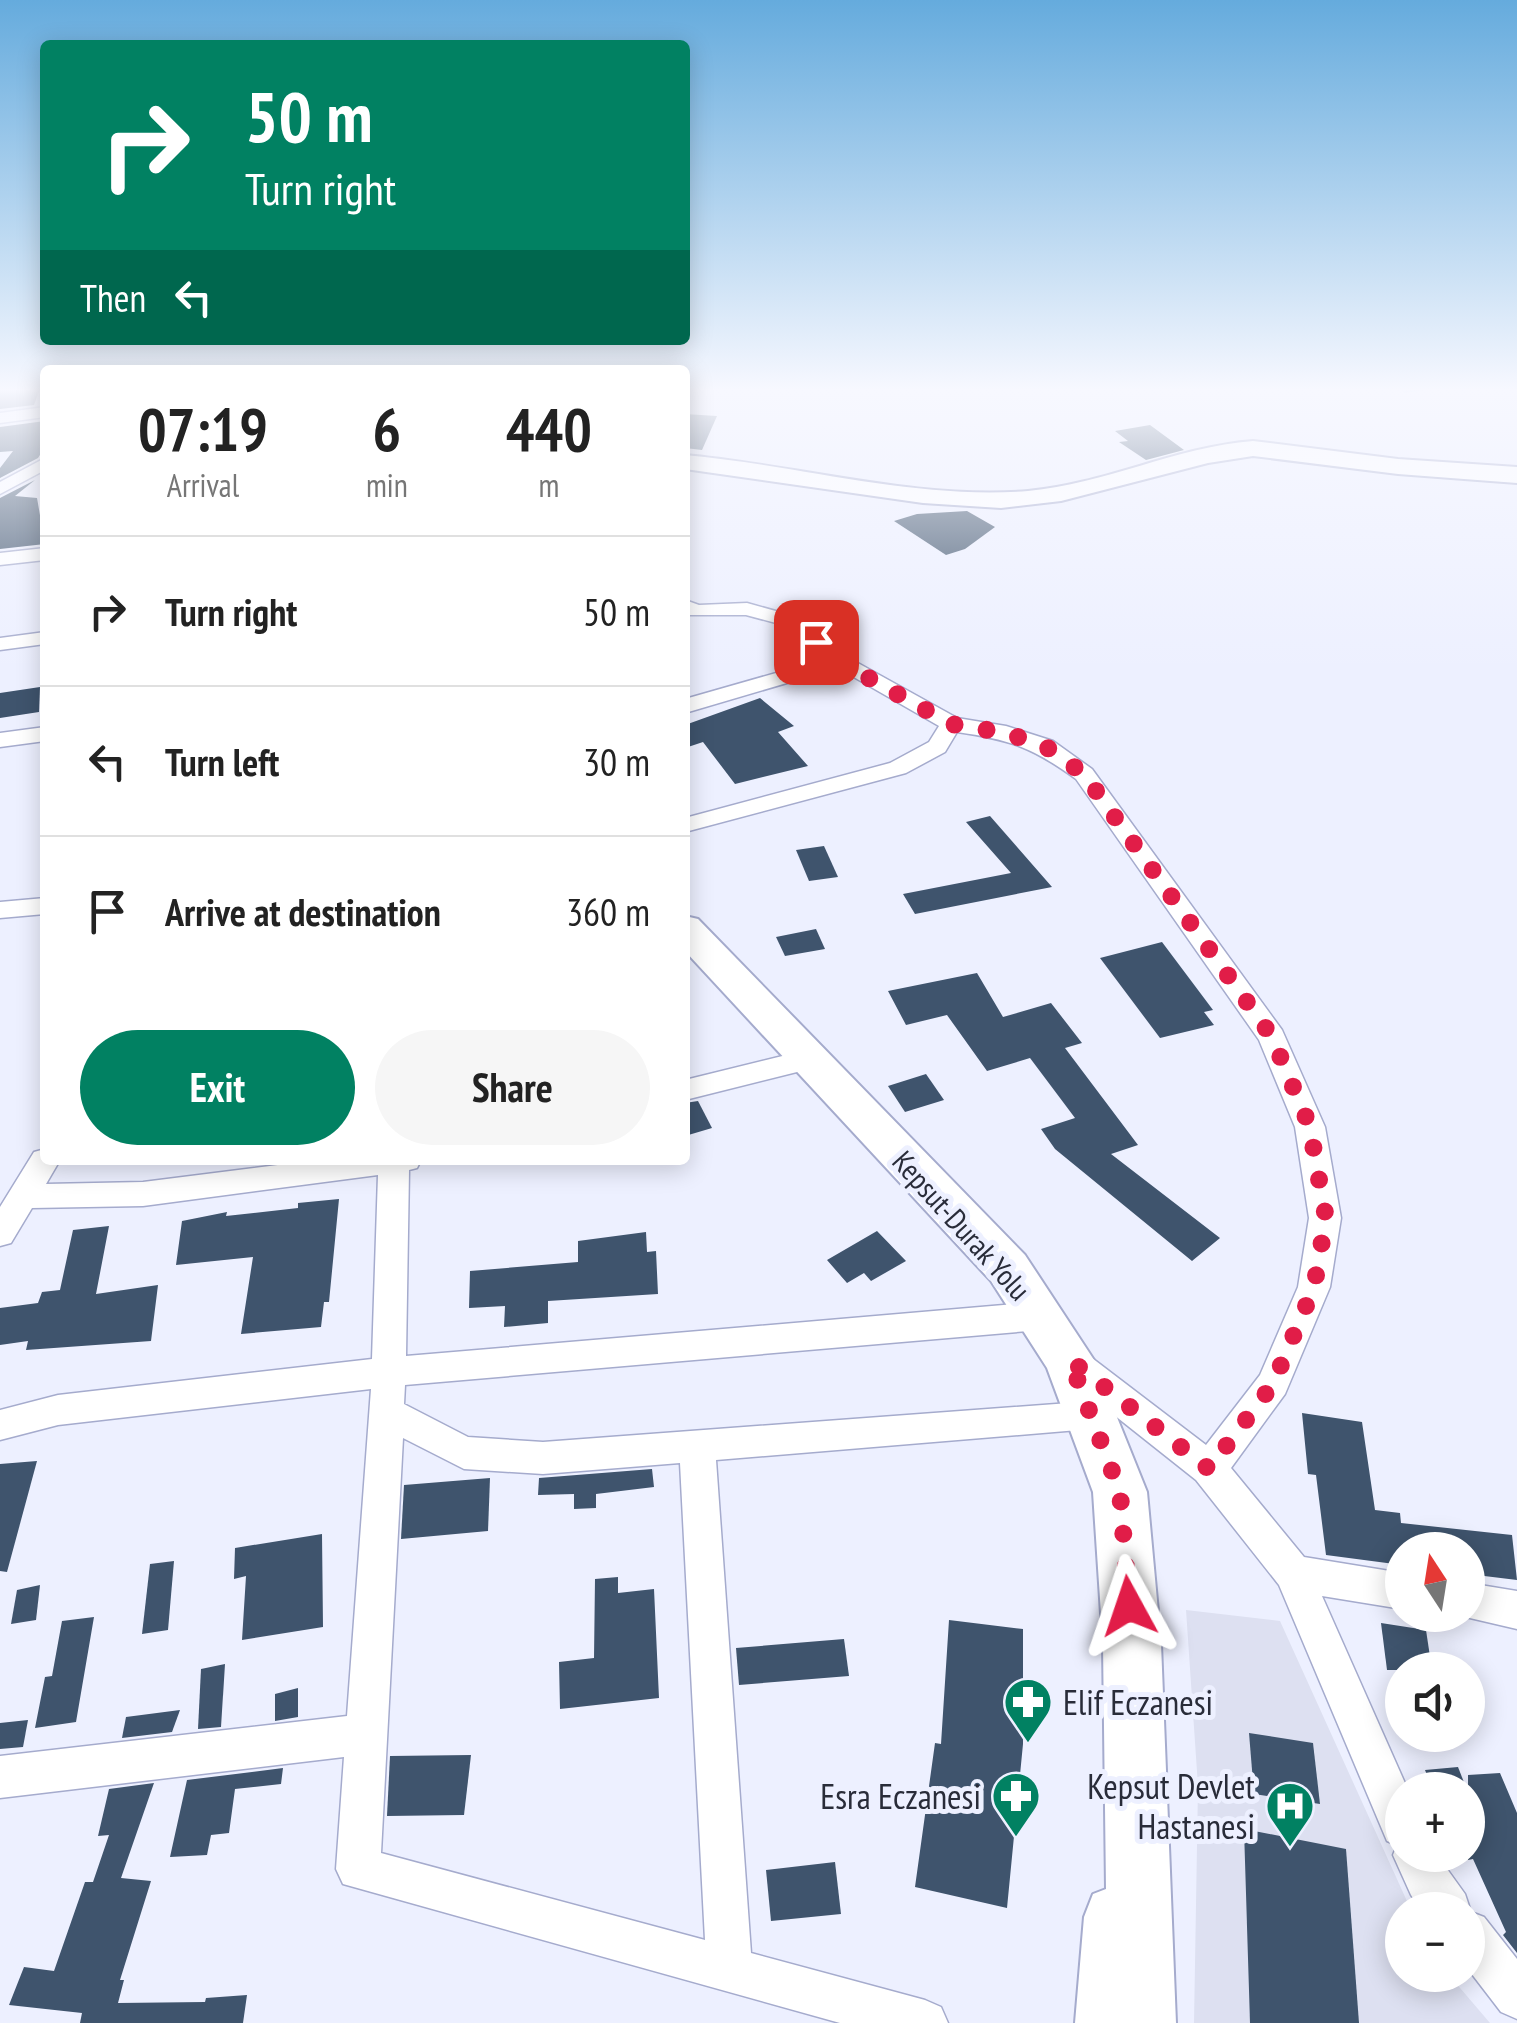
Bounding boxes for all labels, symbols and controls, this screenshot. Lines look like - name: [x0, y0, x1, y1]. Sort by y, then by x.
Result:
- text: 50 m: [245, 71, 373, 161]
- icon: right: [80, 80, 210, 210]
- text: Turn right: [245, 159, 396, 217]
- icon: left: [166, 270, 221, 325]
- text: Then: [80, 273, 146, 322]
- text: 07:19: [138, 390, 268, 468]
- text: 6: [373, 390, 401, 468]
- text: 440: [506, 390, 592, 468]
- text: Arrival: [167, 464, 239, 506]
- text: min: [366, 464, 408, 506]
- text: m: [538, 464, 559, 506]
- icon: right: [80, 584, 135, 639]
- text: Turn right: [165, 587, 297, 636]
- text: 50 m: [583, 587, 650, 636]
- pin: [774, 600, 859, 685]
- icon: arrive: [789, 615, 844, 670]
- icon: left: [80, 734, 135, 789]
- text: Turn left: [165, 737, 279, 786]
- text: 30 m: [583, 737, 650, 786]
- icon: arrive: [80, 884, 135, 939]
- text: Arrive at destination: [165, 887, 441, 936]
- text: 360 m: [566, 887, 650, 936]
- button: Exit: [80, 1030, 355, 1145]
- button: Share: [375, 1030, 650, 1145]
- street label: Kepsut-Durak Yolu: [884, 1142, 1040, 1308]
- north arrow: [1385, 1532, 1485, 1632]
- map controls: [1385, 1532, 1485, 1992]
- position arrow: [1077, 1554, 1181, 1658]
- button: sound: [1385, 1652, 1485, 1752]
- pharmacy icon: Elif Eczanesi: [1002, 1676, 1054, 1744]
- place label: Elif Eczanesi: [1063, 1679, 1213, 1725]
- place label: Kepsut Devlet Hastanesi: [1087, 1763, 1255, 1849]
- pharmacy icon: Esra Eczanesi: [990, 1770, 1042, 1838]
- button: +: [1385, 1772, 1485, 1872]
- place label: Esra Eczanesi: [820, 1773, 981, 1819]
- hospital icon: Kepsut Devlet Hastanesi: [1264, 1780, 1316, 1848]
- button: −: [1385, 1892, 1485, 1992]

